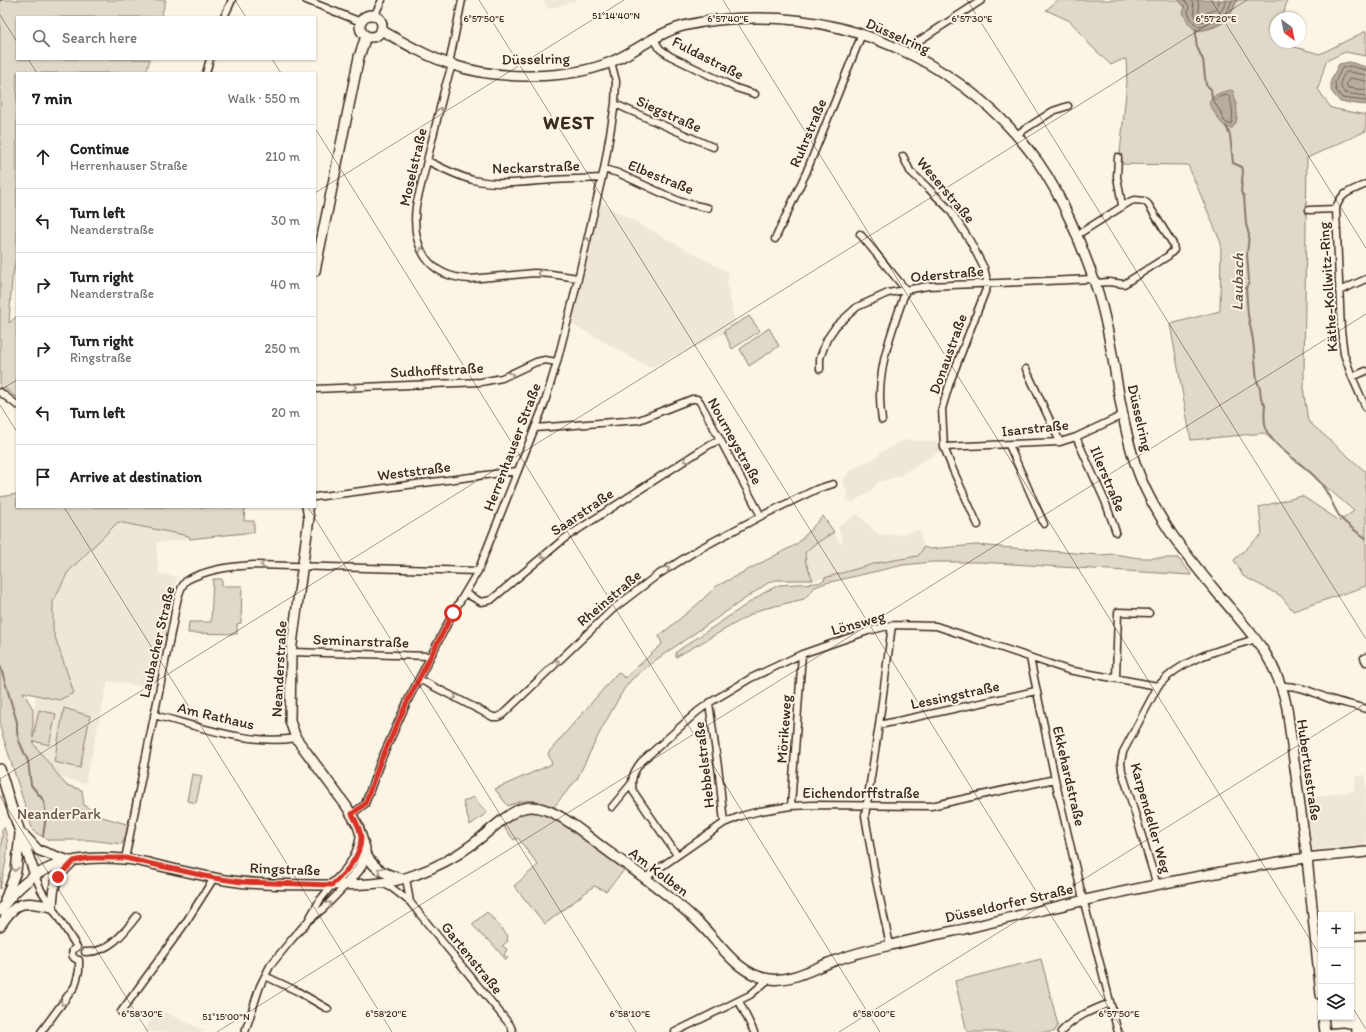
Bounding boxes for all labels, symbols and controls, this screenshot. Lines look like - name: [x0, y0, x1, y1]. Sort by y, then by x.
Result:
- text: 51°14'40"N: [592, 9, 640, 22]
- text: 6°57'50"E: [464, 12, 505, 25]
- text: 6°57'40"E: [707, 12, 749, 25]
- text: 6°57'30"E: [951, 12, 993, 25]
- text: 6°57'20"E: [1196, 12, 1237, 25]
- north arrow: [1270, 12, 1306, 48]
- street label: Düsselring: [863, 14, 933, 58]
- search box: [16, 16, 316, 60]
- icon: search: [30, 27, 52, 49]
- text: Search here: [62, 29, 137, 47]
- street label: Fuldastraße: [669, 32, 747, 84]
- street label: Düsselring: [502, 49, 571, 69]
- text: 7 min: [32, 88, 72, 108]
- text: Walk · 550 m: [228, 91, 300, 106]
- street label: Siegstraße: [634, 92, 704, 136]
- street label: Ruhrstraße: [785, 96, 831, 170]
- one-way arrow: [435, 106, 443, 113]
- district label: WEST: [543, 111, 595, 134]
- street label: Moselstraße: [395, 126, 431, 208]
- text: Continue: [70, 140, 129, 158]
- icon: ahead: [32, 146, 54, 168]
- text: 210 m: [265, 149, 300, 164]
- street label: Weserstraße: [913, 153, 979, 227]
- street label: Neckarstraße: [492, 156, 580, 178]
- street label: Elbestraße: [625, 156, 697, 198]
- text: Herrenhauser Straße: [70, 158, 188, 173]
- text: Turn left: [70, 204, 125, 222]
- icon: left: [32, 210, 54, 232]
- text: 30 m: [271, 213, 300, 228]
- street label: Käthe-Kollwitz-Ring: [1314, 221, 1342, 353]
- text: Neanderstraße: [70, 222, 154, 237]
- one-way arrow: [583, 236, 591, 243]
- one-way arrow: [419, 247, 427, 255]
- water label: Laubach: [1227, 253, 1248, 311]
- street label: Oderstraße: [910, 262, 984, 286]
- text: Turn right: [70, 268, 134, 286]
- one-way arrow: [537, 269, 543, 277]
- icon: right: [32, 274, 54, 296]
- text: 40 m: [270, 277, 300, 292]
- text: Neanderstraße: [70, 286, 154, 301]
- street label: Donaustraße: [925, 311, 971, 397]
- text: Turn right: [70, 332, 134, 350]
- icon: right: [32, 338, 54, 360]
- text: 250 m: [264, 341, 300, 356]
- text: Ringstraße: [70, 350, 131, 365]
- street label: Sudhoffstraße: [390, 359, 484, 381]
- one-way arrow: [506, 372, 514, 380]
- street label: Herrenhauser Straße: [479, 380, 545, 514]
- one-way arrow: [351, 383, 357, 391]
- street label: Düsselring: [1124, 383, 1157, 454]
- street label: Nourneystraße: [704, 394, 766, 488]
- icon: left: [32, 402, 54, 424]
- text: Turn left: [70, 404, 125, 422]
- text: 20 m: [271, 405, 300, 420]
- street label: Isarstraße: [1000, 416, 1070, 440]
- street label: Illerstraße: [1086, 444, 1130, 514]
- one-way arrow: [683, 455, 690, 463]
- street label: Weststraße: [376, 458, 452, 484]
- icon: arrive: [32, 466, 54, 488]
- text: Arrive at destination: [70, 468, 202, 486]
- street label: Saarstraße: [547, 484, 617, 540]
- one-way arrow: [541, 551, 548, 558]
- one-way arrow: [260, 561, 266, 570]
- street label: Rheinstraße: [573, 566, 645, 630]
- one-way arrow: [663, 567, 670, 574]
- street label: Laubacher Straße: [135, 584, 179, 700]
- route start: [444, 604, 462, 622]
- street label: Lönsweg: [829, 607, 887, 639]
- street label: Neanderstraße: [267, 620, 291, 718]
- street label: Seminarstraße: [313, 630, 409, 652]
- one-way arrow: [552, 659, 560, 667]
- street label: Lessingstraße: [909, 677, 1001, 713]
- one-way arrow: [449, 692, 457, 700]
- street label: Mörikeweg: [773, 694, 795, 764]
- street label: Am Rathaus: [176, 698, 257, 734]
- street label: Hubertusstraße: [1293, 718, 1325, 822]
- street label: Hebbelstraße: [690, 721, 718, 809]
- street label: Ekkehardstraße: [1049, 724, 1089, 828]
- street label: Karpendeller Weg: [1127, 761, 1176, 876]
- street label: Eichendorffstraße: [802, 784, 920, 802]
- park label: NeanderPark: [17, 805, 101, 823]
- street label: Am Kolben: [625, 844, 693, 901]
- street label: Ringstraße: [249, 859, 321, 879]
- one-way arrow: [12, 866, 20, 872]
- one-way arrow: [377, 867, 384, 874]
- route end: [49, 868, 67, 886]
- street label: Düsseldorfer Straße: [943, 880, 1075, 926]
- one-way arrow: [324, 901, 332, 908]
- map controls: [1318, 912, 1354, 1020]
- button: +: [1318, 912, 1354, 948]
- street label: Gartenstraße: [437, 918, 507, 998]
- button: −: [1318, 948, 1354, 984]
- button: layers: [1318, 984, 1354, 1020]
- one-way arrow: [60, 999, 68, 1006]
- text: 6°58'30"E: [121, 1007, 163, 1020]
- text: 6°58'20"E: [365, 1007, 407, 1020]
- text: 6°58'10"E: [610, 1007, 651, 1020]
- text: 6°58'00"E: [853, 1007, 896, 1020]
- text: 6°57'50"E: [1099, 1007, 1140, 1020]
- text: 51°15'00"N: [202, 1010, 250, 1023]

